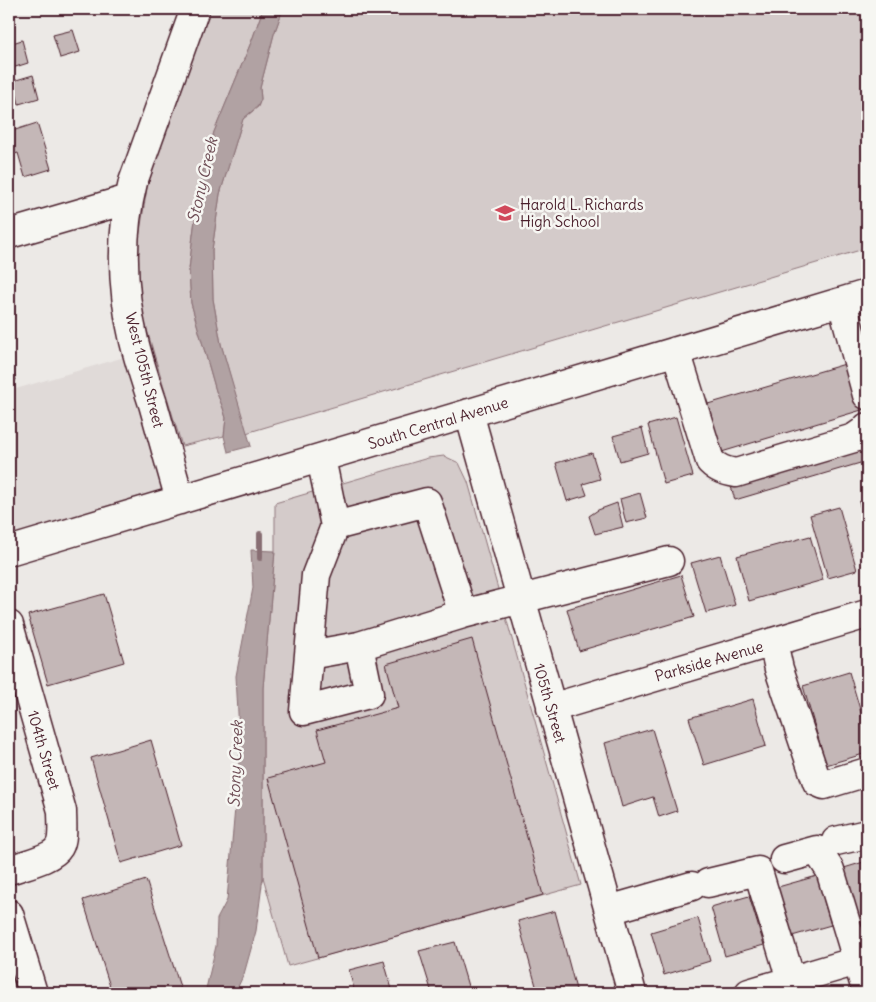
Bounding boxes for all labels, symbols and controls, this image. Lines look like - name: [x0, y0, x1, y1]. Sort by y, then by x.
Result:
- water label: Stony Creek: [182, 134, 222, 225]
- place label: Harold L. Richards High School: [520, 195, 644, 231]
- school or university icon: Harold L. Richards High School: [494, 202, 516, 224]
- street label: West 105th Street: [121, 310, 169, 430]
- street label: South Central Avenue: [366, 393, 510, 453]
- street label: Parkside Avenue: [653, 636, 765, 686]
- street label: 105th Street: [530, 661, 570, 745]
- street label: 104th Street: [24, 708, 64, 792]
- water label: Stony Creek: [223, 718, 247, 808]

